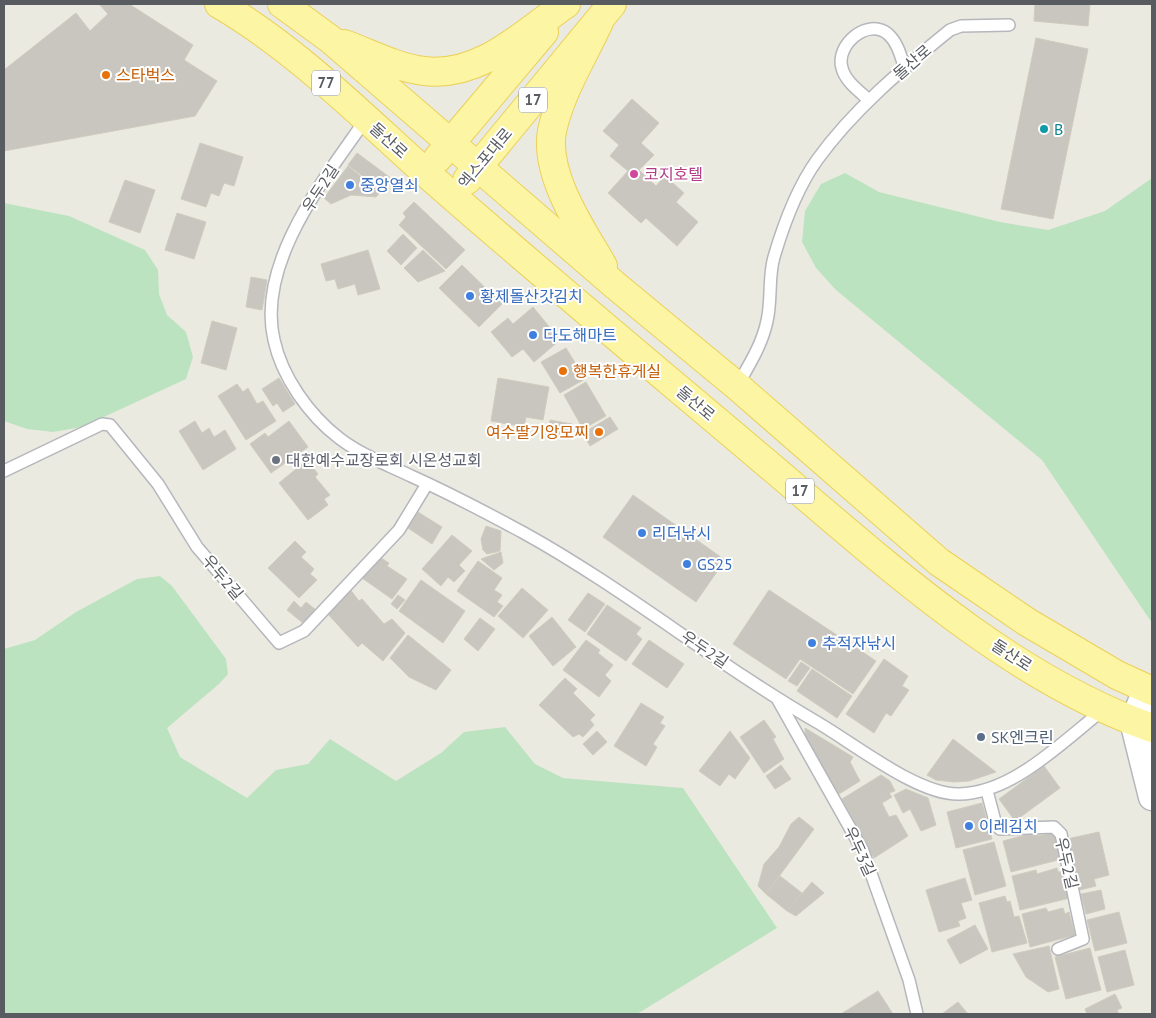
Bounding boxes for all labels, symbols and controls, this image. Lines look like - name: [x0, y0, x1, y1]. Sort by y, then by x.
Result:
- street label: 돌산로: [889, 40, 935, 84]
- place label: 스타벅스: [116, 65, 175, 85]
- marker: 스타벅스: [100, 69, 112, 81]
- road number: 77: [312, 70, 340, 96]
- road number: 17: [519, 88, 547, 112]
- street label: 돌산로: [366, 118, 412, 162]
- place label: B: [1054, 119, 1063, 139]
- street label: 엑스포대로: [454, 123, 516, 193]
- marker: B: [1038, 123, 1050, 135]
- street label: 우두2길: [297, 160, 343, 216]
- place label: 코지호텔: [644, 164, 703, 184]
- marker: 코지호텔: [628, 168, 640, 180]
- place label: 중앙열쇠: [360, 175, 419, 195]
- marker: 중앙열쇠: [344, 179, 356, 191]
- place label: 황제돌산갓김치: [480, 286, 583, 306]
- marker: 황제돌산갓김치: [464, 290, 476, 302]
- place label: 다도해마트: [543, 325, 617, 345]
- marker: 다도해마트: [527, 329, 539, 341]
- place label: 행복한휴게실: [573, 361, 661, 381]
- marker: 행복한휴게실: [557, 365, 569, 377]
- street label: 돌산로: [673, 381, 720, 425]
- place label: 여수딸기앙모찌: [486, 422, 589, 442]
- marker: 여수딸기앙모찌: [593, 426, 605, 438]
- place label: 대한예수교장로회 시온성교회: [286, 450, 482, 470]
- marker: 대한예수교장로회 시온성교회: [270, 454, 282, 466]
- road number: 17: [786, 478, 814, 504]
- place label: 리더낚시: [652, 523, 711, 543]
- marker: 리더낚시: [636, 527, 648, 539]
- street label: 우두2길: [198, 550, 248, 604]
- place label: GS25: [697, 554, 733, 574]
- marker: GS25: [681, 558, 693, 570]
- street label: 우두2길: [677, 626, 733, 672]
- place label: 추적자낚시: [822, 633, 896, 653]
- street label: 돌산로: [988, 635, 1036, 676]
- marker: 추적자낚시: [806, 637, 818, 649]
- place label: SK엔크린: [991, 727, 1053, 747]
- marker: SK엔크린: [975, 731, 987, 743]
- place label: 이레김치: [979, 816, 1038, 836]
- marker: 이레김치: [963, 820, 975, 832]
- street label: 우두3길: [840, 823, 880, 879]
- street label: 우두2길: [1051, 835, 1083, 891]

